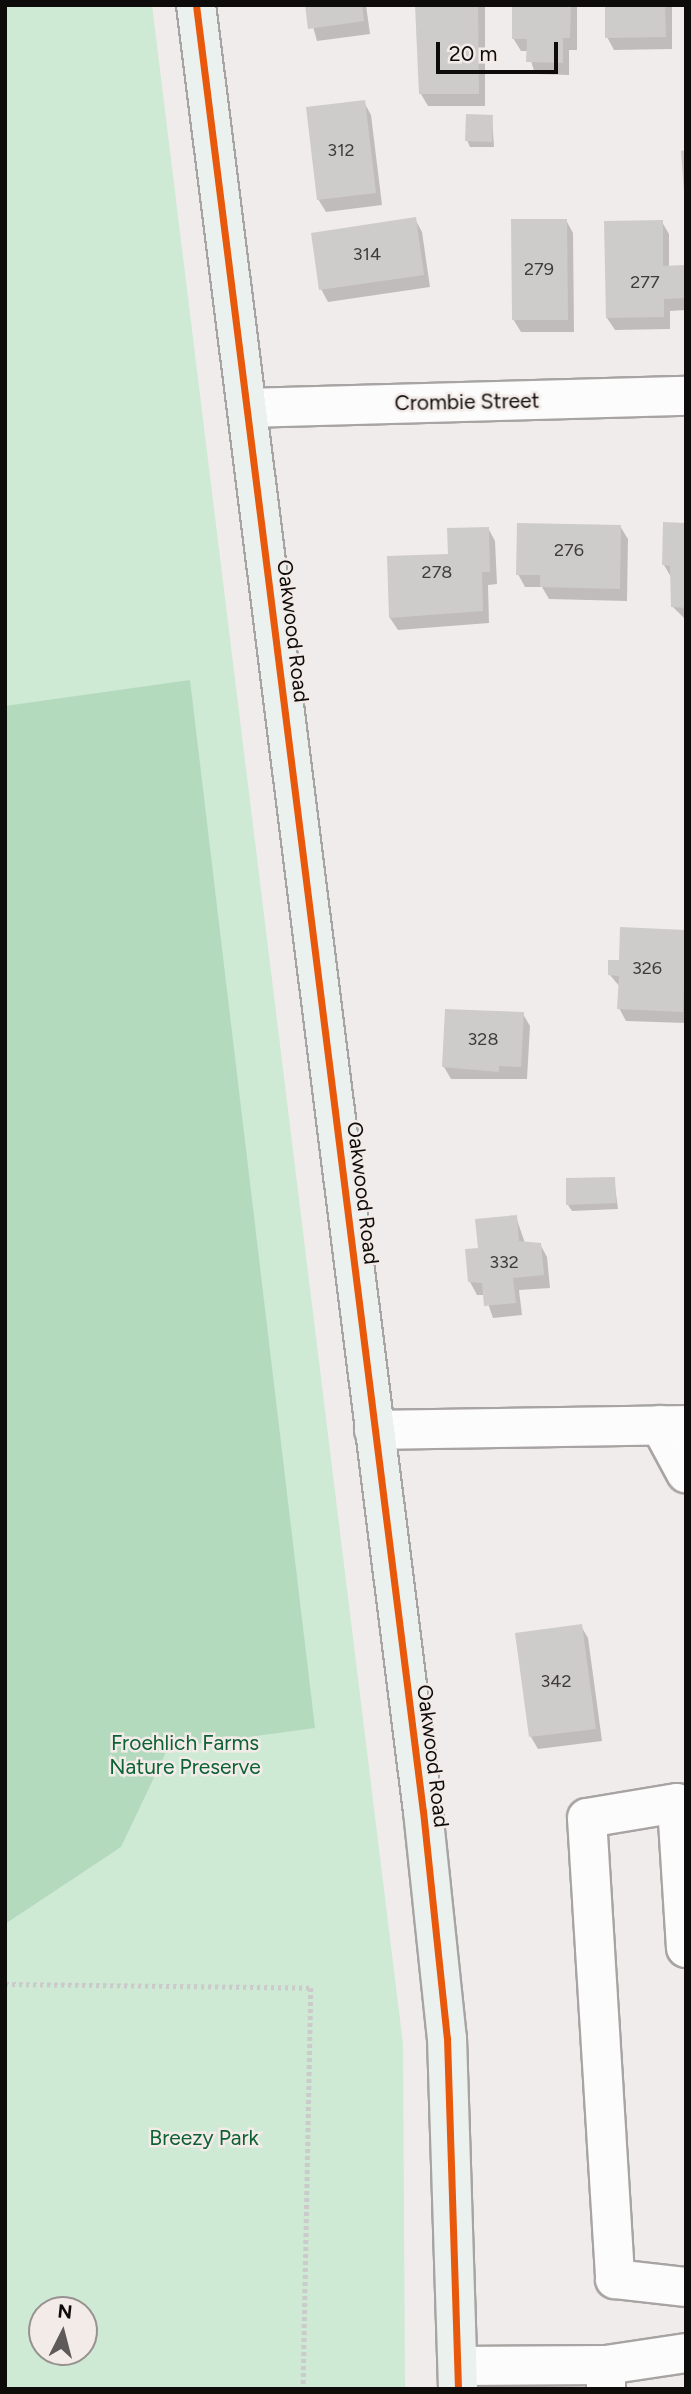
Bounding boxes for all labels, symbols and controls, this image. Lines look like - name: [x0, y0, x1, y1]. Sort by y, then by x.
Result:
- scale bar: [439, 28, 562, 72]
- text: 20 m: [449, 41, 497, 66]
- house number: 312: [327, 139, 355, 161]
- house number: 314: [353, 243, 381, 265]
- house number: 279: [524, 258, 554, 280]
- house number: 277: [630, 271, 660, 293]
- street label: Crombie Street: [394, 388, 540, 416]
- house number: 276: [554, 539, 584, 561]
- street label: Oakwood Road: [272, 558, 314, 704]
- house number: 278: [422, 561, 452, 583]
- house number: 326: [632, 957, 662, 979]
- house number: 328: [468, 1028, 498, 1050]
- street label: Oakwood Road: [342, 1120, 384, 1266]
- house number: 332: [489, 1251, 519, 1273]
- house number: 342: [540, 1670, 572, 1692]
- street label: Oakwood Road: [412, 1683, 454, 1829]
- park label: Froehlich Farms Nature Preserve: [109, 1730, 261, 1780]
- park label: Breezy Park: [149, 2125, 259, 2151]
- north arrow: [28, 2296, 98, 2366]
- text: N: [57, 2299, 74, 2324]

